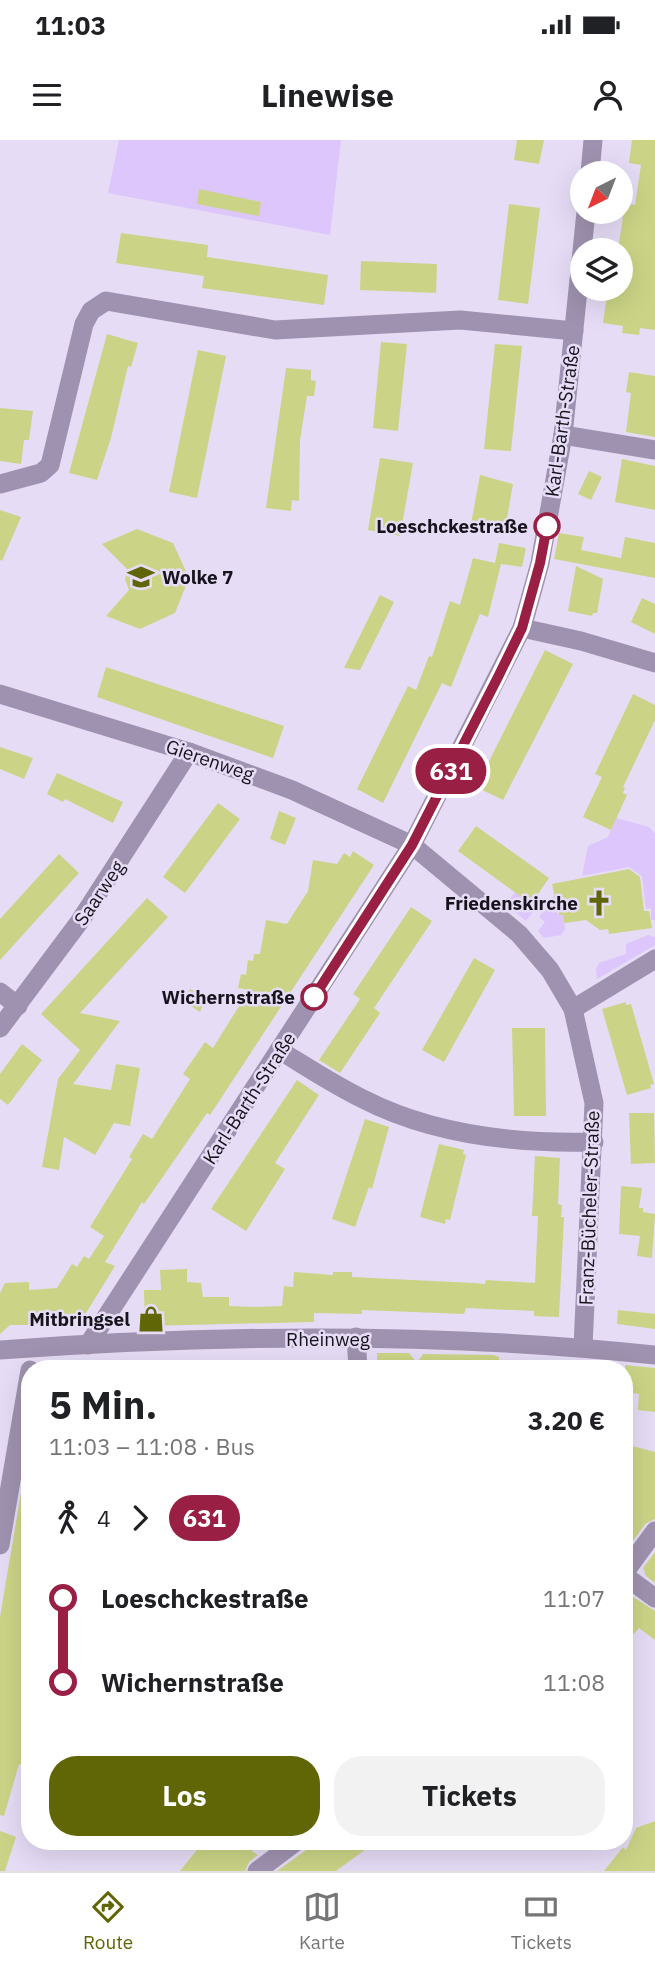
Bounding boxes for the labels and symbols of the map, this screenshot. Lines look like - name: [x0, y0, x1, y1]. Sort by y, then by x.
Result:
- north arrow: [570, 161, 634, 224]
- street label: Karl-Barth-Straße: [539, 344, 585, 498]
- marker: Loeschckestraße: [534, 513, 560, 539]
- place label: Loeschckestraße: [376, 514, 528, 538]
- school or university icon: Wolke 7: [126, 562, 156, 592]
- place label: Wolke 7: [162, 565, 234, 589]
- street label: Gierenweg: [163, 734, 257, 786]
- line badge: 631: [411, 748, 491, 794]
- street label: Saarweg: [69, 856, 129, 930]
- church icon: Friedenskirche: [584, 888, 614, 918]
- place label: Friedenskirche: [445, 891, 578, 915]
- marker: Wichernstraße: [301, 984, 327, 1010]
- place label: Wichernstraße: [161, 985, 295, 1009]
- street label: Karl-Barth-Straße: [197, 1027, 301, 1169]
- street label: Franz-Bücheler-Straße: [574, 1110, 604, 1306]
- shop icon: Mitbringsel: [136, 1304, 166, 1334]
- place label: Mitbringsel: [29, 1307, 130, 1331]
- street label: Rheinweg: [286, 1327, 370, 1351]

